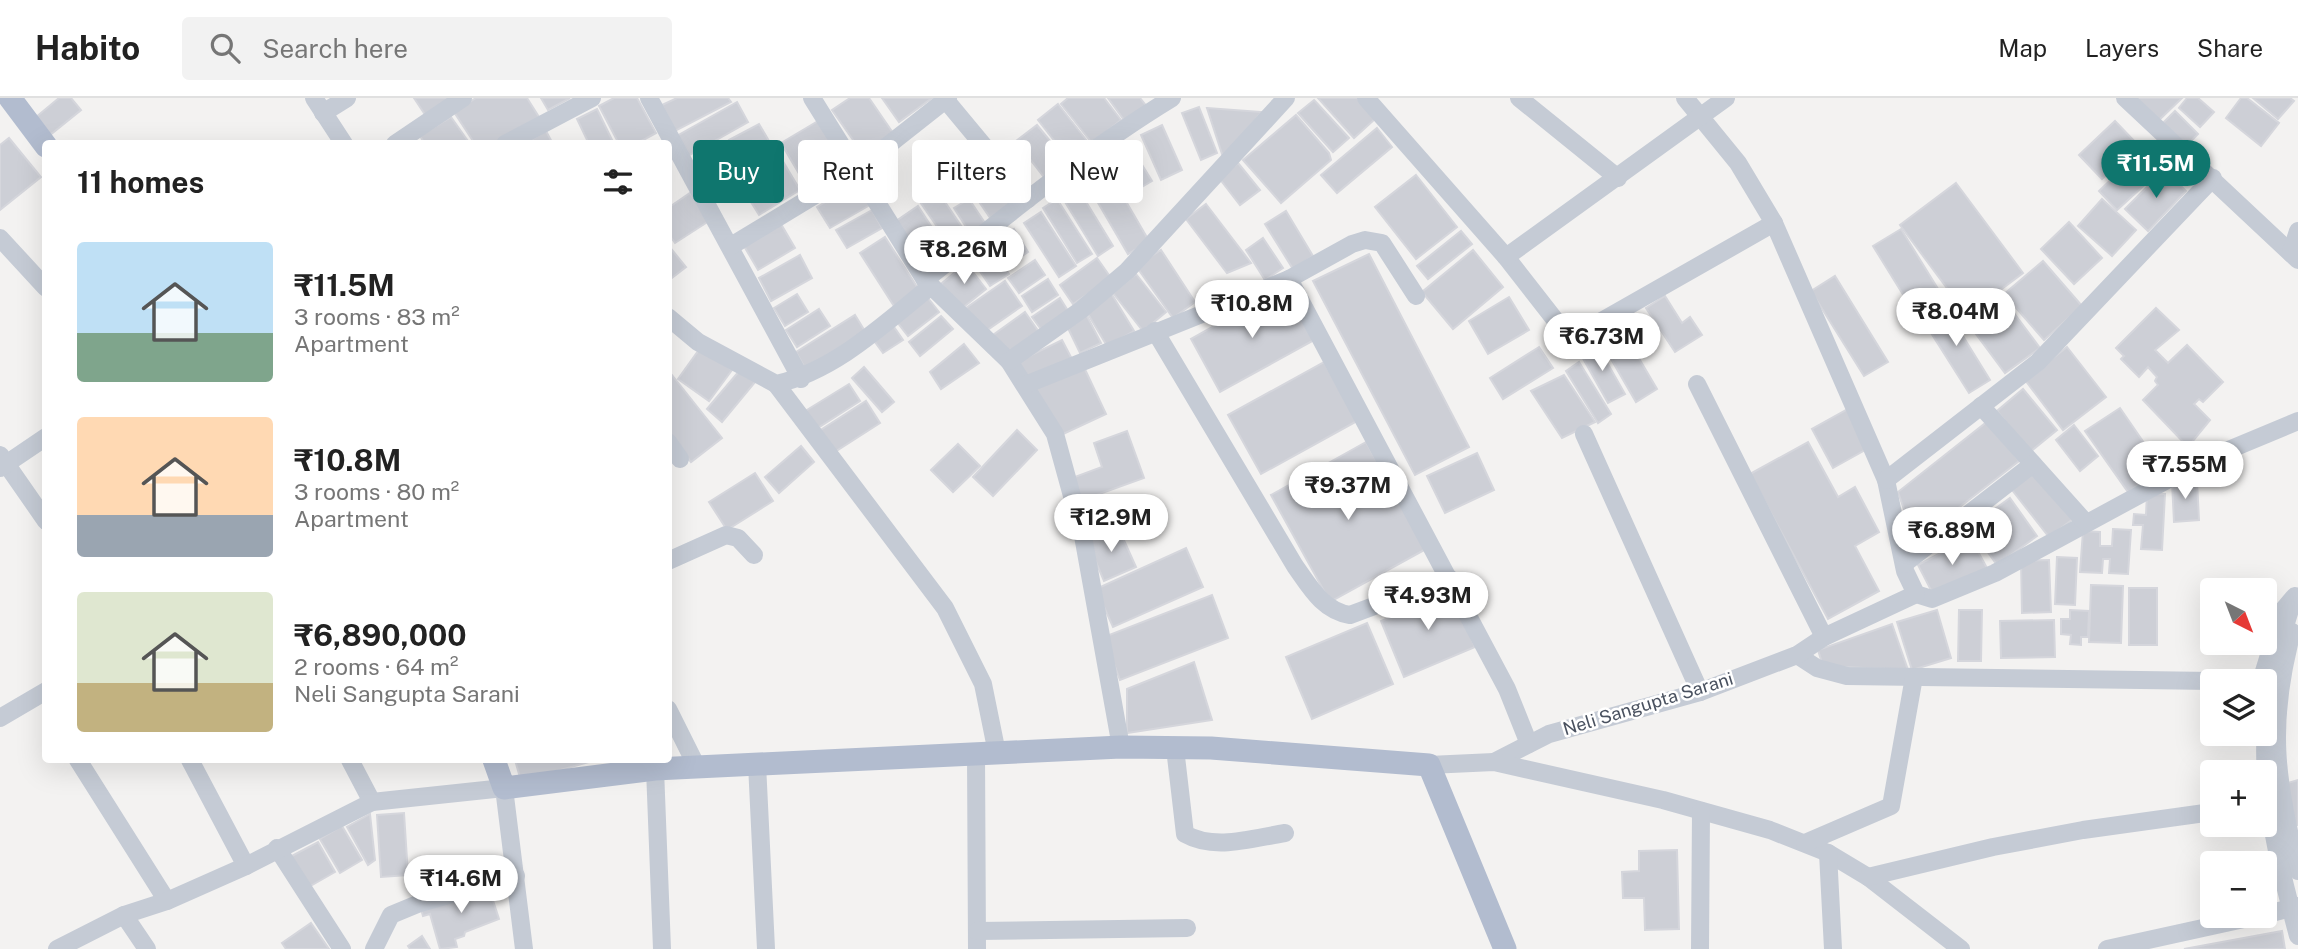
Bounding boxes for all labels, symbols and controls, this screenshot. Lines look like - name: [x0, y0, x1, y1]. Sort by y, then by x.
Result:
- search box: [182, 17, 672, 80]
- text: Habito: [35, 29, 140, 67]
- icon: search: [206, 29, 244, 67]
- text: Search here: [262, 33, 408, 64]
- text: Map: [1998, 34, 2047, 62]
- text: Layers: [2085, 34, 2159, 62]
- text: Share: [2197, 34, 2263, 62]
- chip: Buy: [693, 140, 784, 203]
- chip: Rent: [798, 140, 898, 203]
- chip: Filters: [912, 140, 1031, 203]
- chip: New: [1045, 140, 1143, 203]
- pin: ₹11.5M: [2099, 140, 2213, 200]
- text: ₹11.5M: [2117, 149, 2195, 176]
- icon: filters: [599, 163, 637, 201]
- text: 11 homes: [77, 164, 204, 200]
- pin: ₹8.26M: [907, 226, 1021, 286]
- text: ₹8.26M: [920, 235, 1008, 262]
- text: ₹11.5M: [294, 267, 395, 303]
- icon: home: [133, 270, 217, 354]
- pin: ₹10.8M: [1195, 280, 1309, 340]
- pin: ₹8.04M: [1899, 288, 2013, 348]
- text: ₹10.8M: [1211, 289, 1293, 316]
- text: ₹8.04M: [1912, 297, 2000, 324]
- text: 3 rooms · 83 m²: [294, 303, 460, 330]
- pin: ₹6.73M: [1545, 314, 1659, 373]
- text: ₹6.73M: [1560, 322, 1644, 349]
- text: Apartment: [294, 330, 409, 357]
- text: ₹10.8M: [294, 442, 401, 478]
- pin: ₹7.55M: [2128, 442, 2242, 501]
- icon: home: [133, 445, 217, 529]
- text: ₹7.55M: [2143, 450, 2227, 477]
- pin: ₹9.37M: [1291, 462, 1405, 522]
- text: ₹9.37M: [1305, 471, 1391, 498]
- text: 3 rooms · 80 m²: [294, 478, 459, 505]
- pin: ₹12.9M: [1054, 494, 1168, 554]
- text: ₹12.9M: [1070, 503, 1152, 530]
- text: Apartment: [294, 505, 409, 532]
- pin: ₹6.89M: [1895, 508, 2009, 567]
- text: ₹6.89M: [1908, 516, 1996, 543]
- pin: ₹4.93M: [1371, 573, 1485, 632]
- north arrow: [2200, 578, 2277, 654]
- map controls: [2200, 578, 2277, 928]
- text: ₹4.93M: [1384, 581, 1472, 608]
- text: ₹6,890,000: [294, 617, 467, 653]
- icon: home: [133, 620, 217, 704]
- text: 2 rooms · 64 m²: [294, 653, 458, 680]
- street label: Neli Sangupta Sarani: [1560, 668, 1735, 739]
- button: layers: [2200, 669, 2277, 746]
- text: Neli Sangupta Sarani: [294, 680, 520, 707]
- button: +: [2200, 760, 2277, 837]
- button: −: [2200, 851, 2277, 928]
- pin: ₹14.6M: [404, 856, 518, 915]
- text: ₹14.6M: [420, 864, 502, 891]

